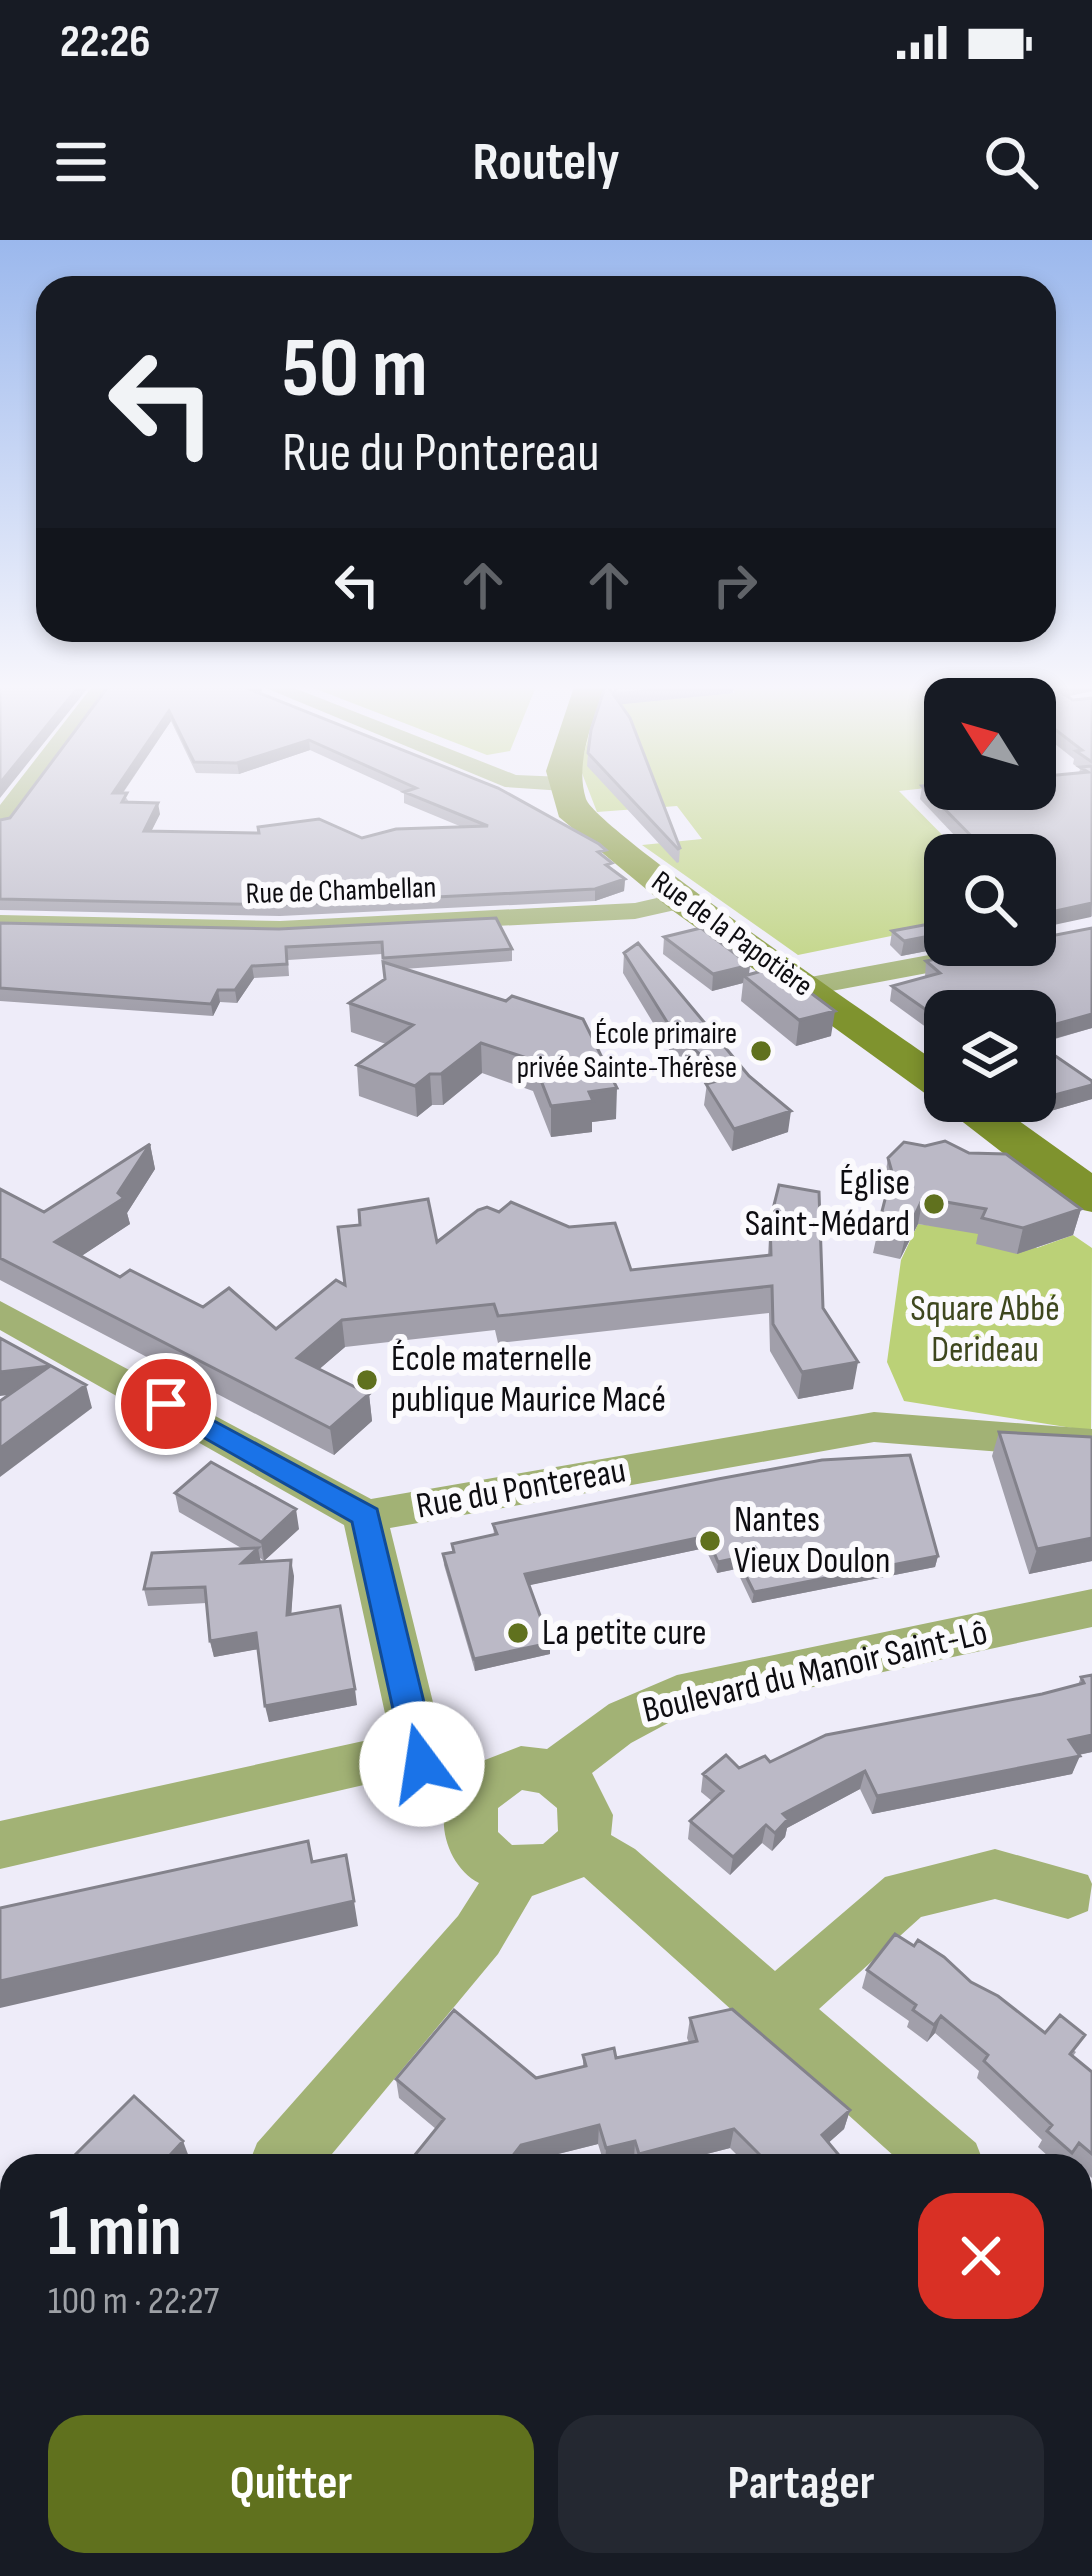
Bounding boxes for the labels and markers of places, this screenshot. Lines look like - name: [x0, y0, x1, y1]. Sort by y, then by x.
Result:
- place label: École primaire privée Sainte-Thérèse: [517, 1016, 737, 1086]
- marker: École primaire privée Sainte-Thérèse: [748, 1038, 774, 1064]
- place label: Église Saint-Médard: [745, 1162, 910, 1246]
- marker: Église Saint-Médard: [921, 1191, 947, 1217]
- place label: École maternelle publique Maurice Macé: [391, 1338, 666, 1422]
- pin: [115, 1353, 217, 1455]
- marker: École maternelle publique Maurice Macé: [354, 1367, 380, 1393]
- place label: Nantes Vieux Doulon: [734, 1499, 890, 1583]
- marker: Nantes Vieux Doulon: [697, 1528, 723, 1554]
- place label: La petite cure: [542, 1612, 706, 1655]
- marker: La petite cure: [505, 1620, 531, 1646]

